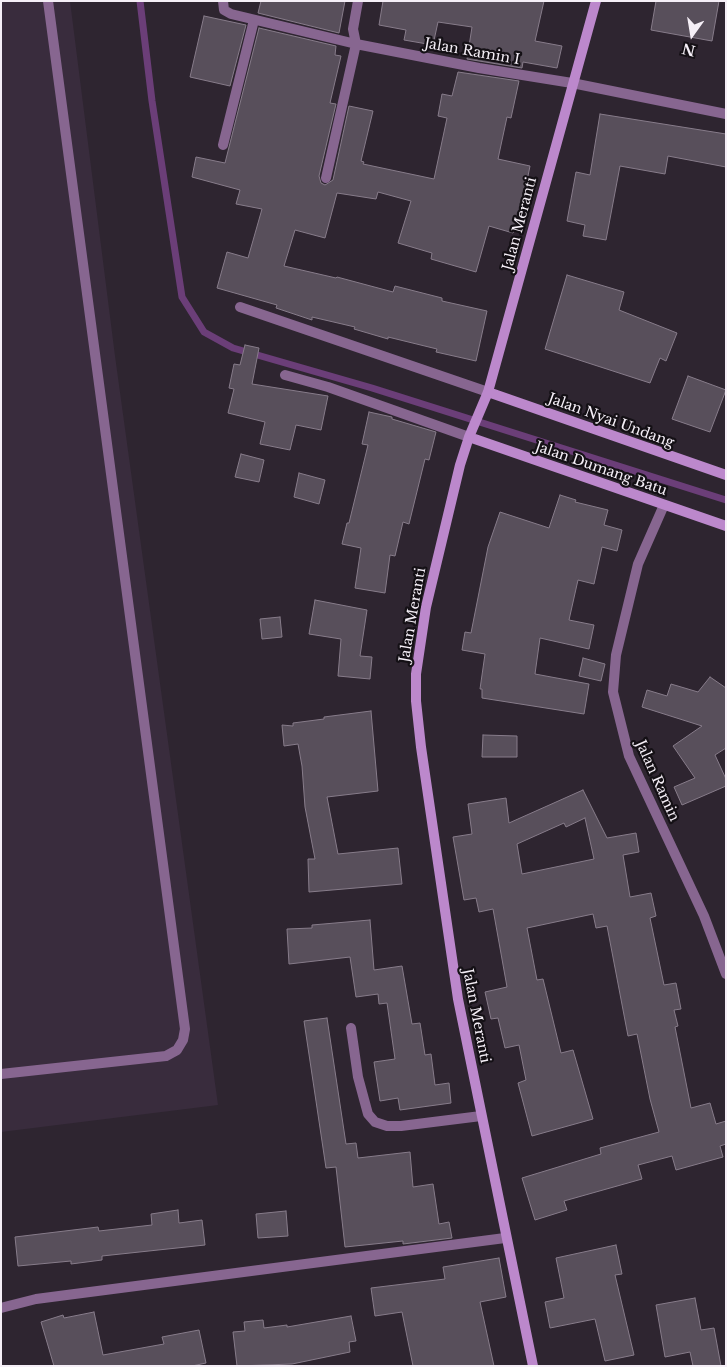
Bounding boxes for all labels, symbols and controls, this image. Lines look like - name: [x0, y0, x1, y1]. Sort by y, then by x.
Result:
- north arrow: [667, 10, 717, 60]
- street label: Jalan Ramin I: [423, 35, 521, 69]
- text: N: [680, 39, 697, 60]
- street label: Jalan Meranti: [499, 176, 541, 272]
- street label: Jalan Nyai Undang: [546, 390, 676, 452]
- street label: Jalan Dumang Batu: [533, 439, 669, 499]
- street label: Jalan Meranti: [396, 566, 430, 664]
- street label: Jalan Ramin: [632, 738, 682, 824]
- street label: Jalan Meranti: [459, 967, 493, 1065]

